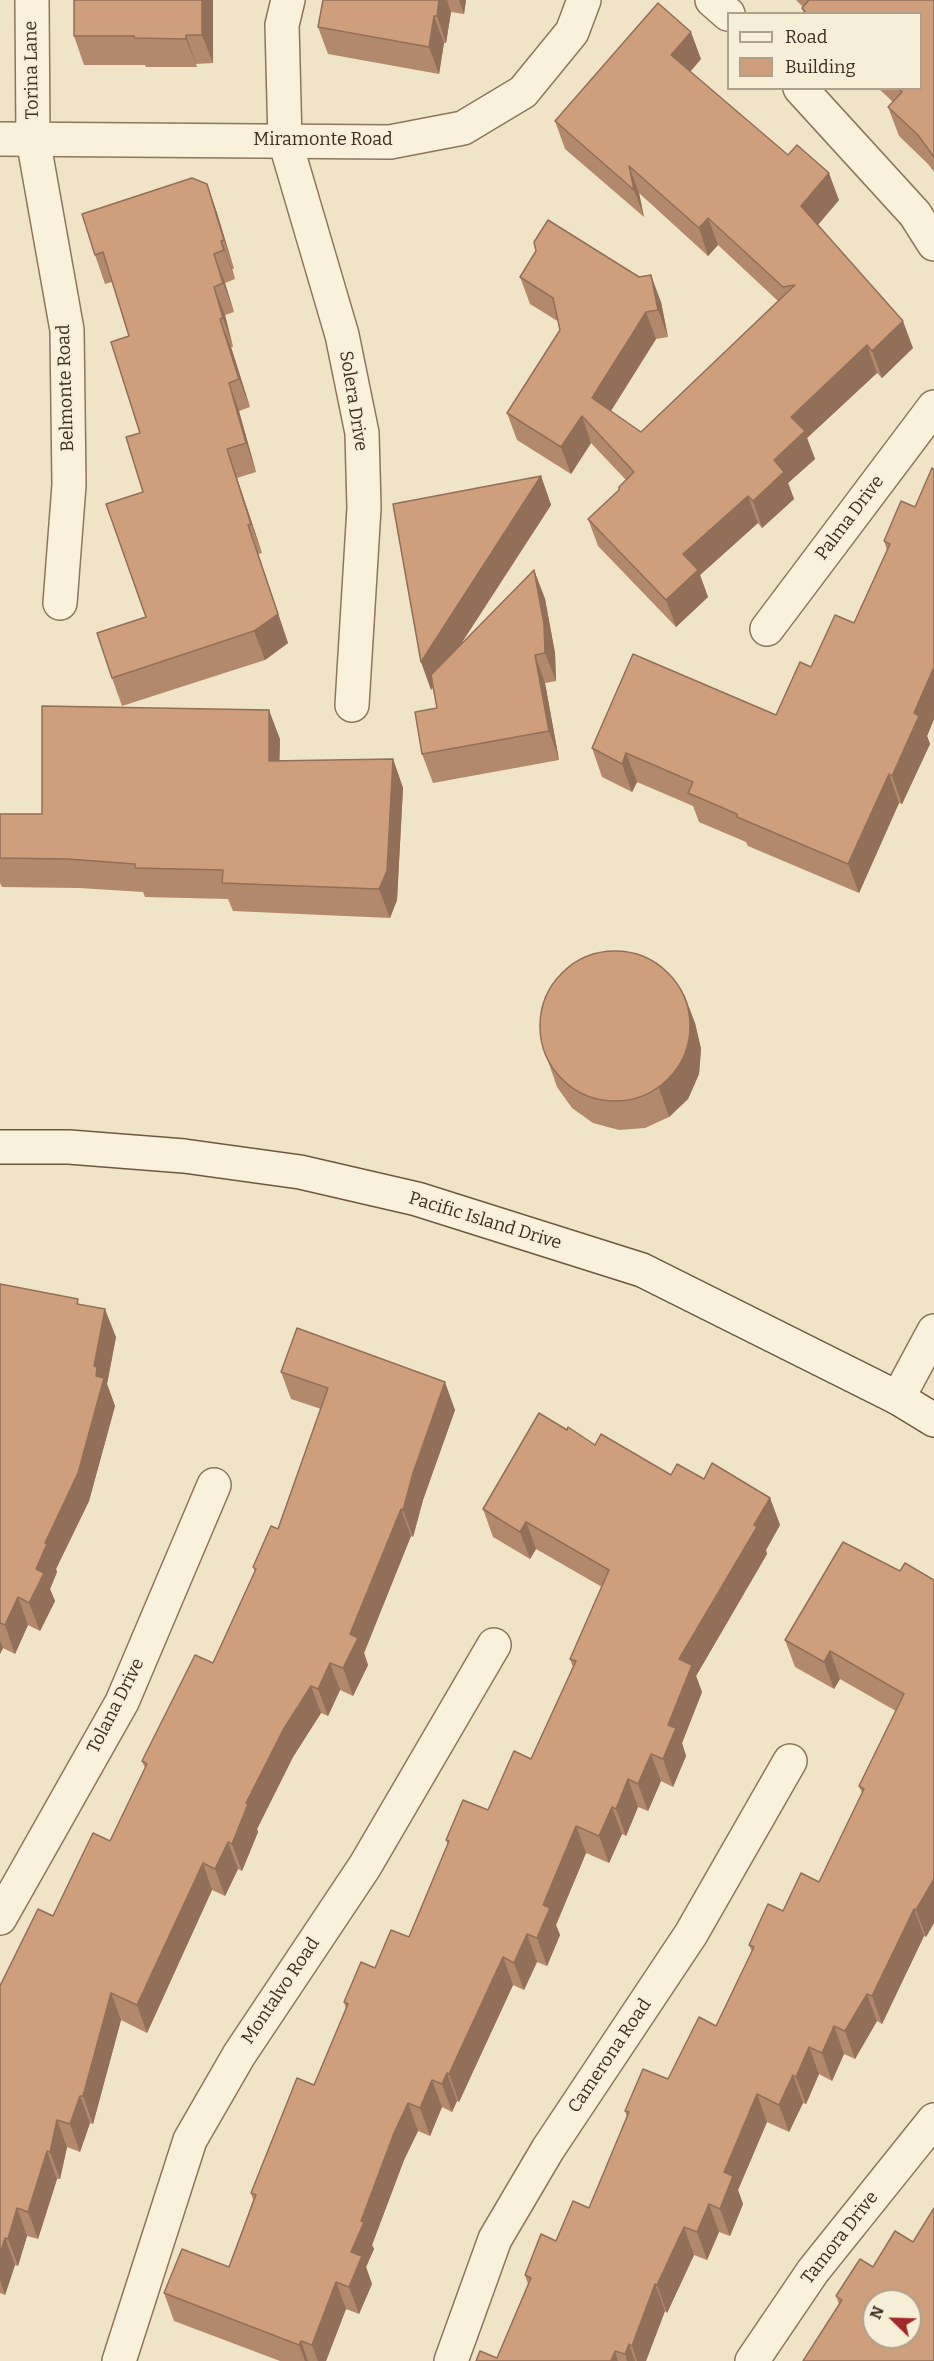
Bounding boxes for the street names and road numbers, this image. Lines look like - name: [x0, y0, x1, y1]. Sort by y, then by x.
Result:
- street label: Torina Lane: [20, 20, 44, 120]
- street label: Miramonte Road: [253, 129, 393, 151]
- street label: Belmonte Road: [53, 324, 79, 452]
- street label: Solera Drive: [334, 349, 372, 453]
- street label: Palma Drive: [811, 471, 889, 565]
- street label: Pacific Island Drive: [406, 1187, 564, 1255]
- street label: Tolana Drive: [83, 1655, 149, 1757]
- street label: Montalvo Road: [237, 1934, 325, 2048]
- street label: Camerona Road: [564, 1995, 656, 2117]
- street label: Tamora Drive: [797, 2187, 883, 2289]

